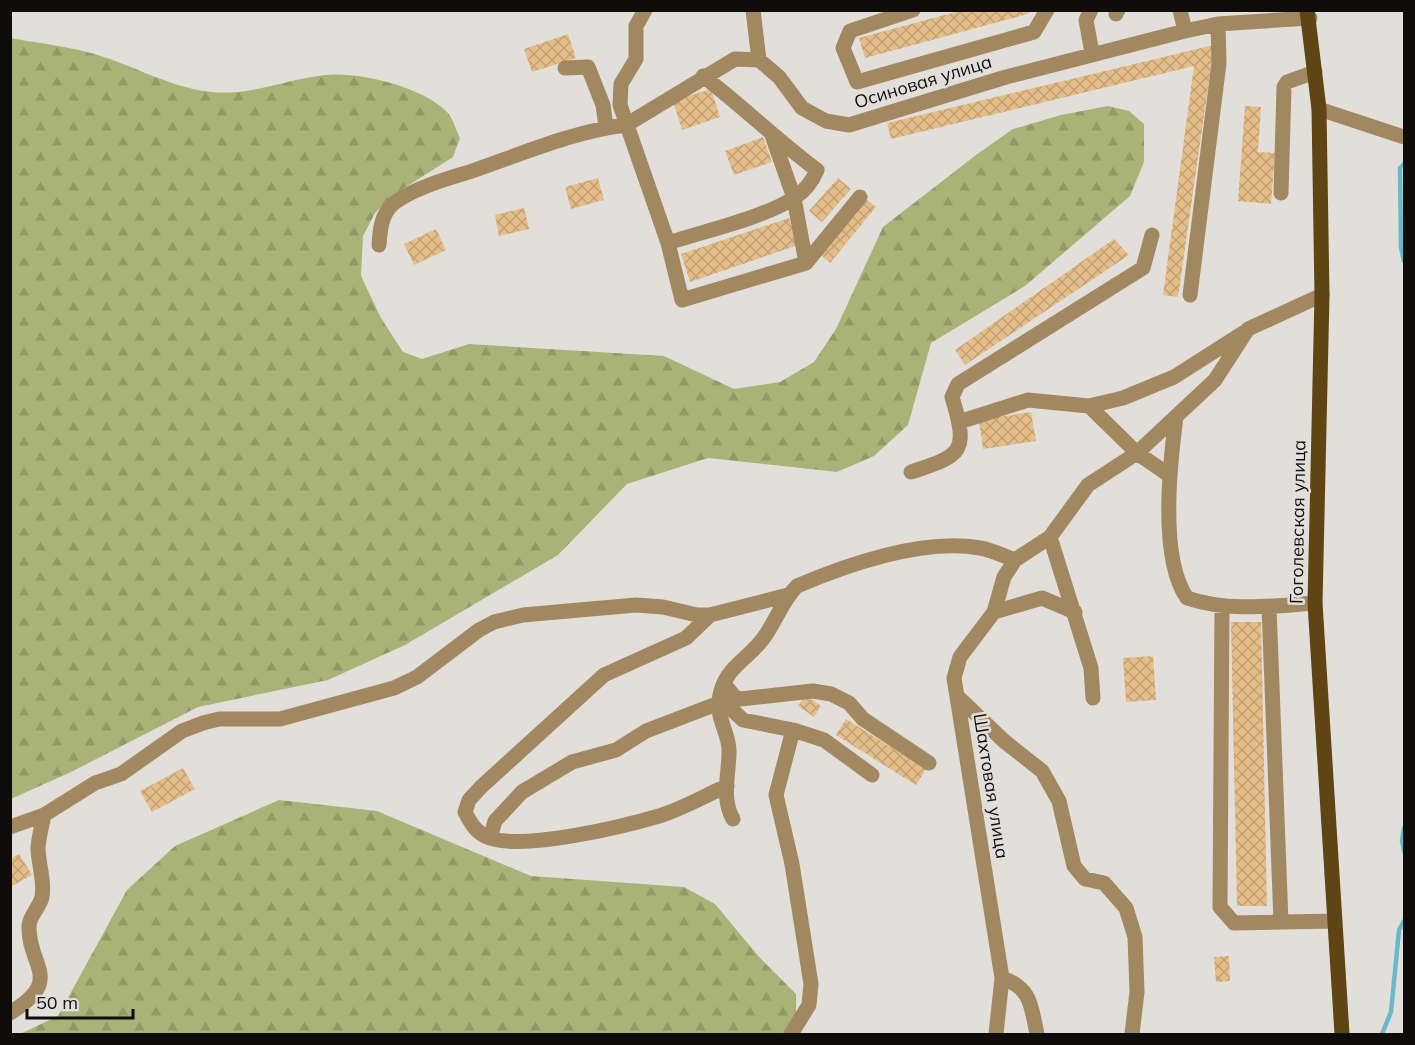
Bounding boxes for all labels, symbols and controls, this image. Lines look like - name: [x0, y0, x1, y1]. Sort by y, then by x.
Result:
- street label: Осиновая улица: [851, 50, 995, 113]
- street label: Гоголевская улица: [1285, 440, 1310, 604]
- street label: Шахтовая улица: [969, 712, 1014, 860]
- scale bar: [27, 982, 134, 1020]
- text: 50 m: [36, 991, 78, 1014]

